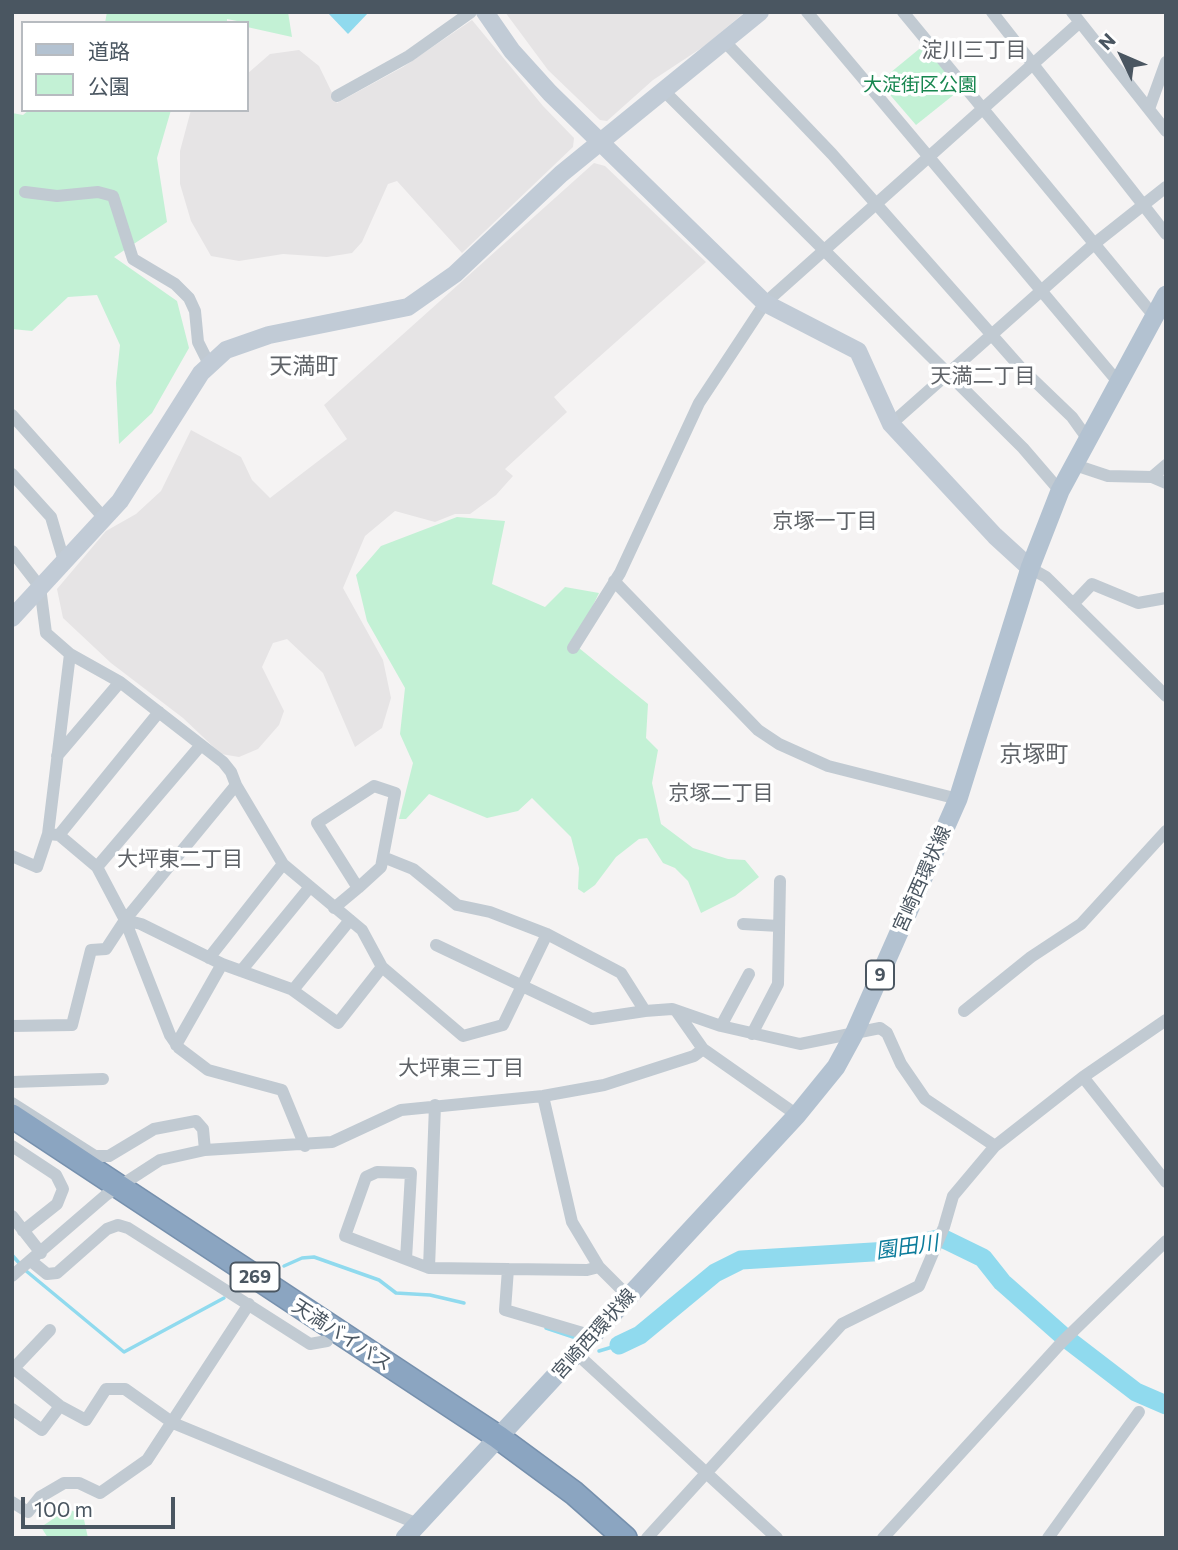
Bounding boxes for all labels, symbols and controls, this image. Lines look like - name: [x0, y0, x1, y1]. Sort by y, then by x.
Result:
- legend: [21, 21, 248, 112]
- north arrow: [1087, 21, 1157, 91]
- text: N: [1093, 28, 1120, 54]
- district label: 淀川三丁目: [922, 37, 1026, 63]
- text: 道路: [88, 38, 130, 63]
- text: 公園: [88, 73, 130, 98]
- park label: 大淀街区公園: [863, 74, 977, 96]
- district label: 天満町: [270, 352, 338, 380]
- district label: 天満二丁目: [931, 363, 1035, 389]
- district label: 京塚一丁目: [773, 508, 877, 534]
- district label: 京塚町: [1000, 740, 1068, 768]
- district label: 京塚二丁目: [669, 780, 773, 806]
- street label: 宮崎西環状線: [888, 822, 956, 936]
- district label: 大坪東二丁目: [117, 846, 243, 872]
- road number: 9: [866, 960, 894, 990]
- district label: 大坪東三丁目: [398, 1055, 524, 1081]
- water label: 園田川: [874, 1230, 940, 1264]
- road number: 269: [230, 1262, 280, 1292]
- street label: 宮崎西環状線: [547, 1284, 641, 1384]
- street label: 天満バイパス: [288, 1294, 396, 1376]
- scale bar: [24, 1484, 178, 1528]
- text: 100 m: [34, 1496, 93, 1521]

